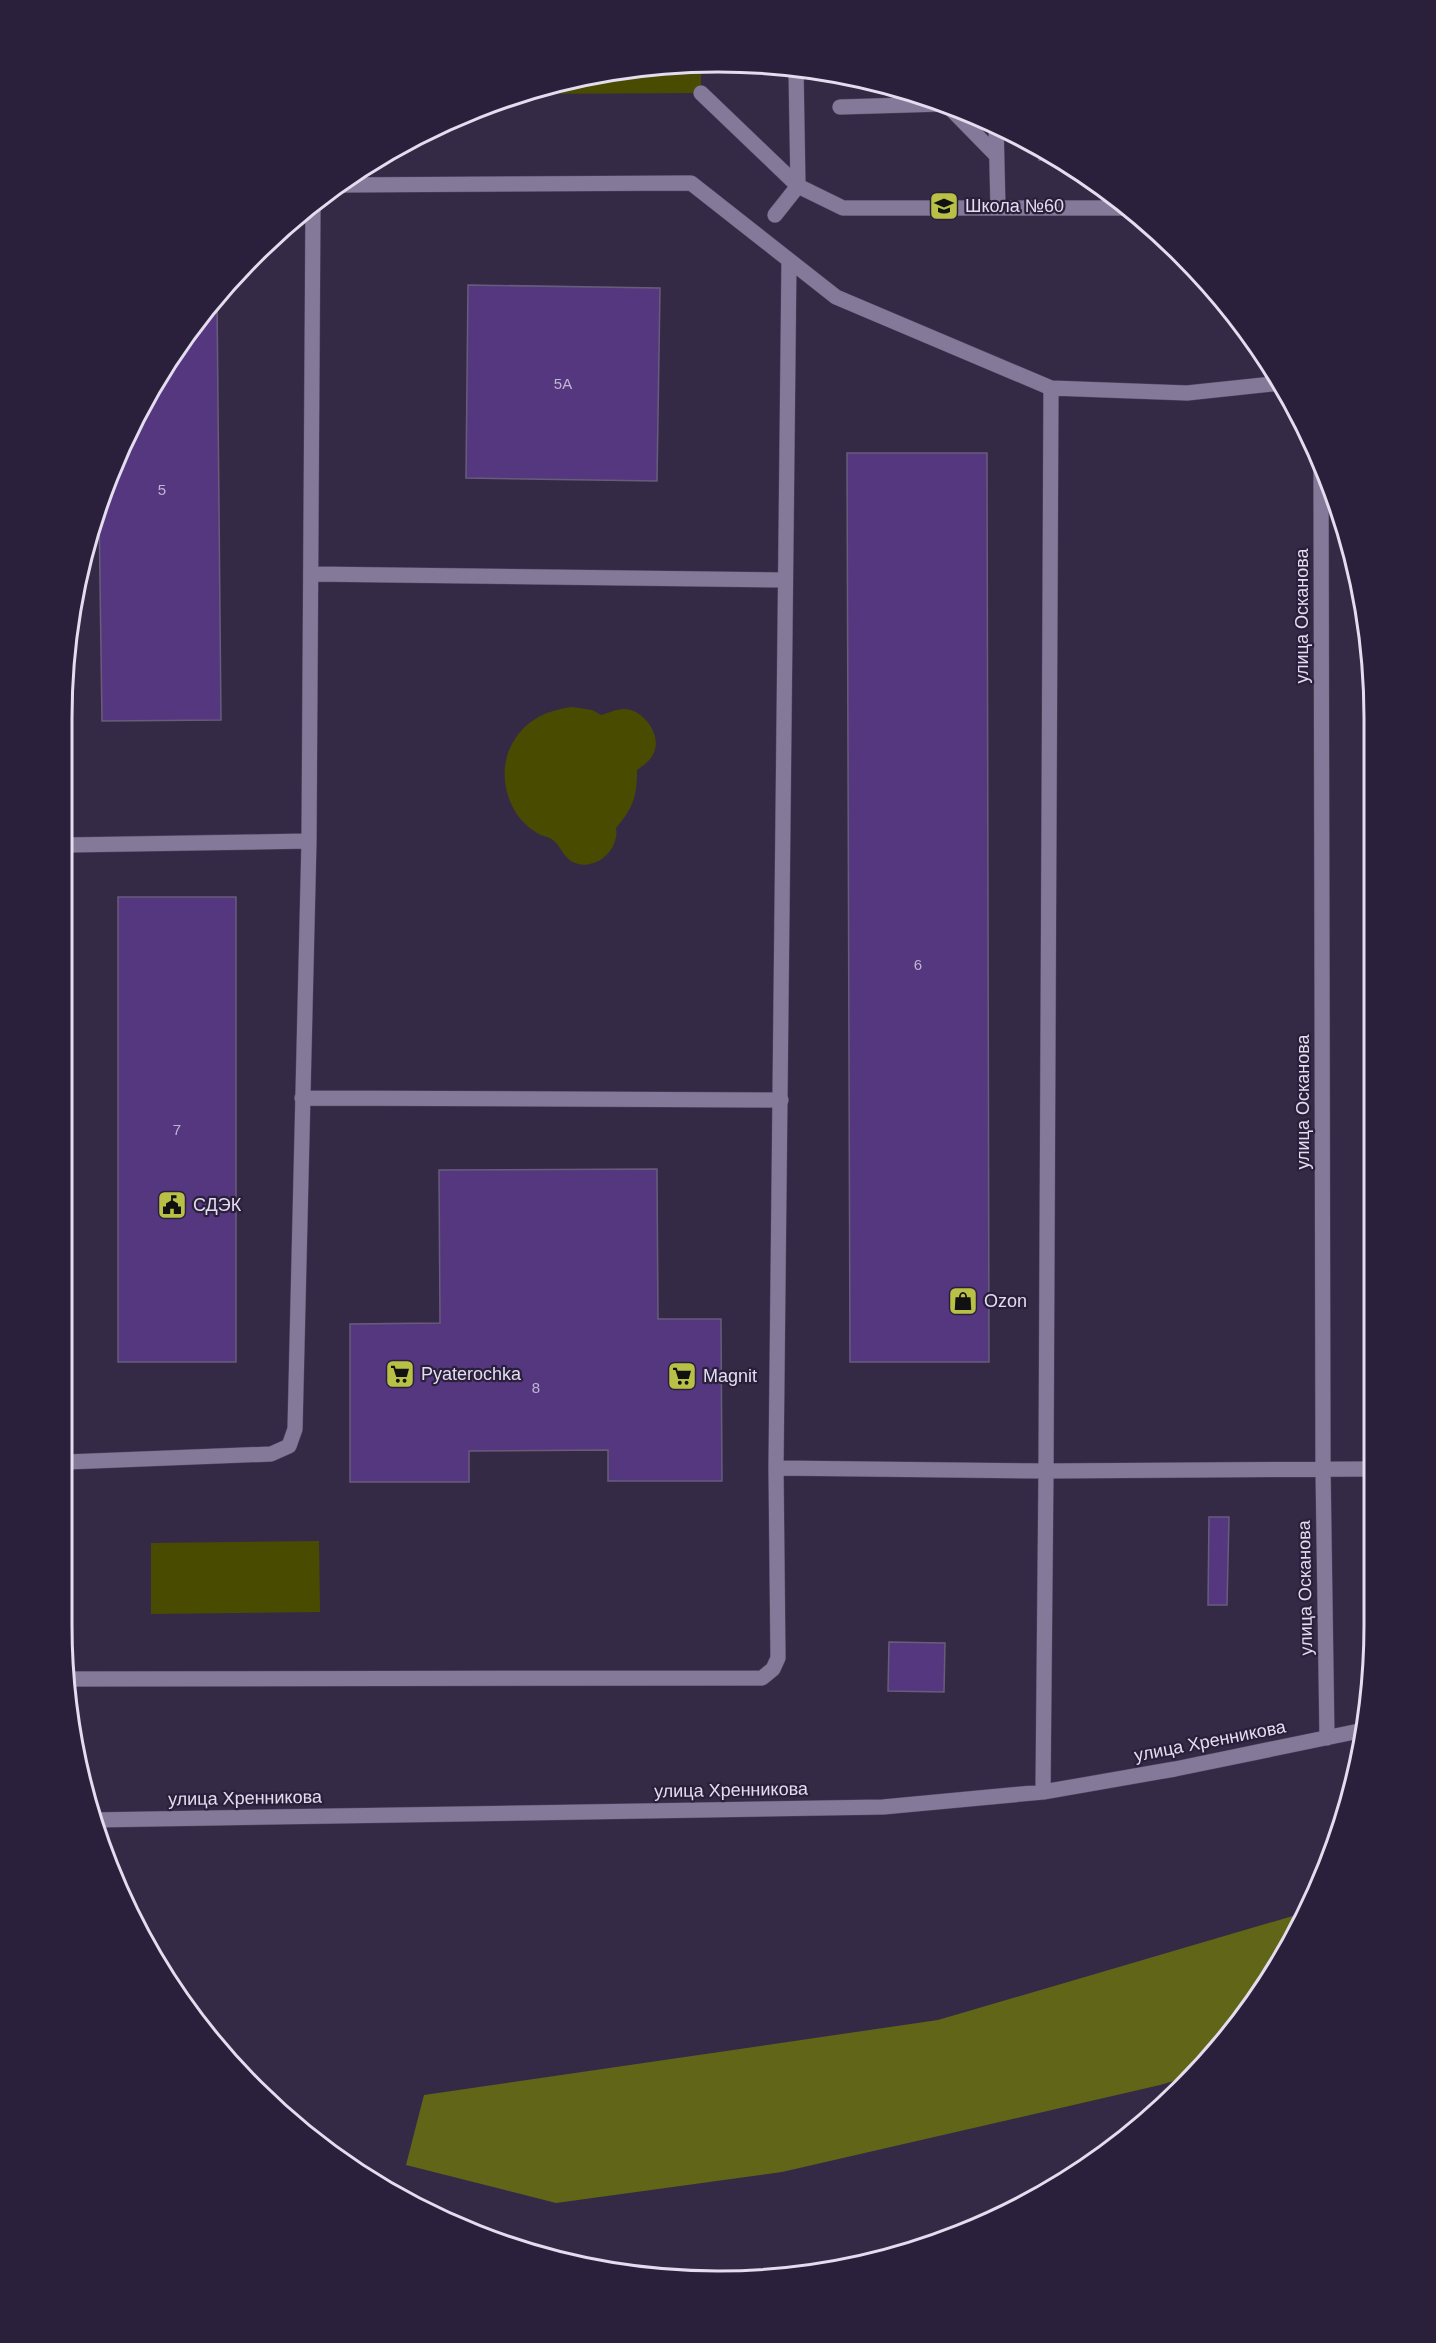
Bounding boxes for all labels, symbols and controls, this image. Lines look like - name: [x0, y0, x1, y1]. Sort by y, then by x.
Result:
- school or university icon: Школа №60: [928, 190, 960, 222]
- place label: Школа №60: [965, 196, 1064, 216]
- house number: 5А: [554, 375, 572, 392]
- house number: 5: [158, 481, 166, 498]
- street label: улица Осканова: [1292, 547, 1312, 684]
- house number: 6: [914, 956, 922, 973]
- street label: улица Осканова: [1293, 1033, 1313, 1170]
- house number: 7: [173, 1121, 181, 1138]
- public building icon: СДЭК: [156, 1189, 188, 1221]
- place label: СДЭК: [193, 1195, 242, 1215]
- shop icon: Ozon: [947, 1285, 979, 1317]
- place label: Ozon: [984, 1291, 1027, 1311]
- supermarket icon: Pyaterochka: [384, 1358, 416, 1390]
- supermarket icon: Magnit: [666, 1360, 698, 1392]
- place label: Pyaterochka: [421, 1364, 522, 1384]
- place label: Magnit: [703, 1366, 757, 1386]
- house number: 8: [532, 1379, 540, 1396]
- street label: улица Осканова: [1294, 1519, 1316, 1656]
- street label: улица Хренникова: [1133, 1716, 1288, 1765]
- street label: улица Хренникова: [654, 1779, 809, 1801]
- street label: улица Хренникова: [168, 1787, 323, 1809]

